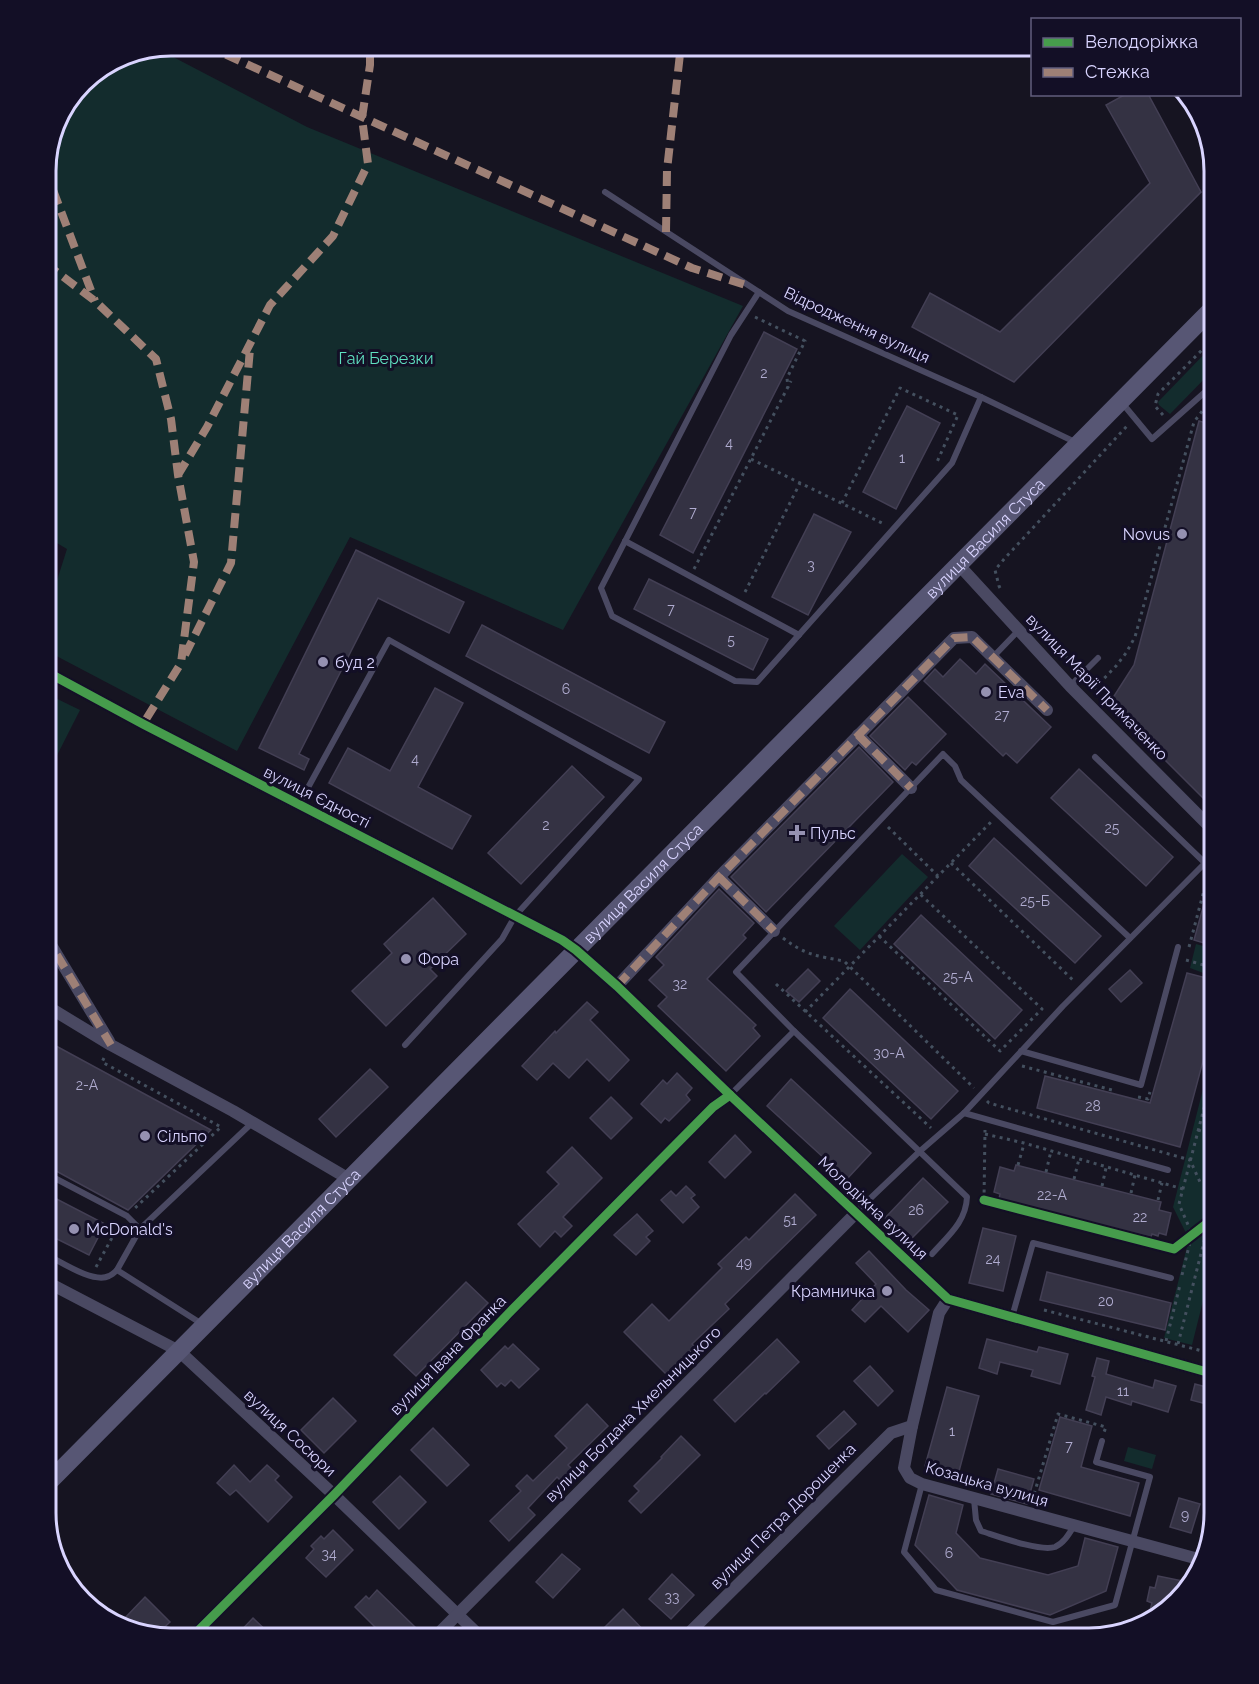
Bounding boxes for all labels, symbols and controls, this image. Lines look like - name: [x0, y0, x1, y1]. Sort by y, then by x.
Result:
- legend: [1031, 18, 1241, 96]
- text: Велодоріжка: [1085, 31, 1198, 52]
- text: Стежка: [1085, 61, 1150, 82]
- street label: Відродження вулиця: [781, 283, 933, 367]
- park label: Гай Березки: [339, 349, 433, 368]
- house number: 2: [760, 365, 768, 381]
- house number: 4: [725, 435, 733, 451]
- house number: 1: [899, 450, 905, 466]
- street label: вулиця Василя Стуса: [921, 474, 1048, 602]
- house number: 7: [689, 504, 697, 520]
- place label: Novus: [1123, 525, 1170, 544]
- marker: Novus: [1175, 527, 1189, 541]
- house number: 3: [807, 557, 815, 573]
- house number: 7: [667, 601, 675, 617]
- street label: вулиця Марії Примаченко: [1022, 610, 1172, 764]
- house number: 5: [727, 632, 735, 648]
- place label: буд 2: [335, 653, 375, 672]
- marker: буд 2: [316, 655, 330, 669]
- house number: 6: [562, 681, 570, 697]
- place label: Eva: [998, 683, 1024, 702]
- marker: Eva: [979, 685, 993, 699]
- house number: 27: [995, 707, 1010, 723]
- house number: 4: [411, 751, 419, 767]
- street label: вулиця Єдності: [261, 762, 373, 832]
- house number: 2: [542, 817, 550, 833]
- street label: вулиця Василя Стуса: [579, 819, 706, 947]
- house number: 25: [1105, 820, 1120, 836]
- marker: Пульс: [788, 824, 806, 842]
- place label: Пульс: [810, 824, 856, 843]
- house number: 25-Б: [1020, 893, 1050, 909]
- place label: Фора: [418, 950, 459, 969]
- marker: Фора: [399, 952, 413, 966]
- house number: 25-А: [943, 969, 974, 985]
- house number: 32: [673, 976, 687, 992]
- house number: 30-А: [873, 1045, 905, 1061]
- house number: 2-А: [76, 1077, 99, 1093]
- house number: 28: [1085, 1098, 1101, 1114]
- place label: Сільпо: [157, 1127, 207, 1146]
- marker: Сільпо: [138, 1129, 152, 1143]
- street label: Молодіжна вулиця: [814, 1152, 932, 1264]
- street label: вулиця Василя Стуса: [237, 1164, 364, 1292]
- house number: 22-А: [1037, 1187, 1067, 1203]
- house number: 26: [908, 1202, 924, 1218]
- house number: 22: [1133, 1209, 1147, 1225]
- house number: 51: [783, 1212, 797, 1228]
- place label: McDonald's: [86, 1220, 173, 1239]
- marker: McDonald's: [67, 1222, 81, 1236]
- house number: 24: [986, 1251, 1001, 1267]
- house number: 49: [736, 1255, 752, 1271]
- place label: Крамничка: [791, 1282, 875, 1301]
- marker: Крамничка: [880, 1284, 894, 1298]
- street label: вулиця Івана Франка: [386, 1291, 510, 1419]
- house number: 20: [1098, 1293, 1114, 1309]
- street label: вулиця Богдана Хмельницького: [541, 1322, 725, 1506]
- house number: 11: [1117, 1383, 1129, 1399]
- street label: вулиця Сосюри: [240, 1386, 340, 1480]
- house number: 1: [949, 1423, 955, 1439]
- house number: 7: [1065, 1438, 1073, 1454]
- street label: вулиця Петра Дорошенка: [706, 1439, 860, 1593]
- street label: Козацька вулиця: [923, 1457, 1051, 1511]
- house number: 9: [1181, 1507, 1189, 1523]
- house number: 6: [945, 1545, 953, 1561]
- house number: 34: [321, 1546, 337, 1562]
- house number: 33: [665, 1589, 679, 1605]

